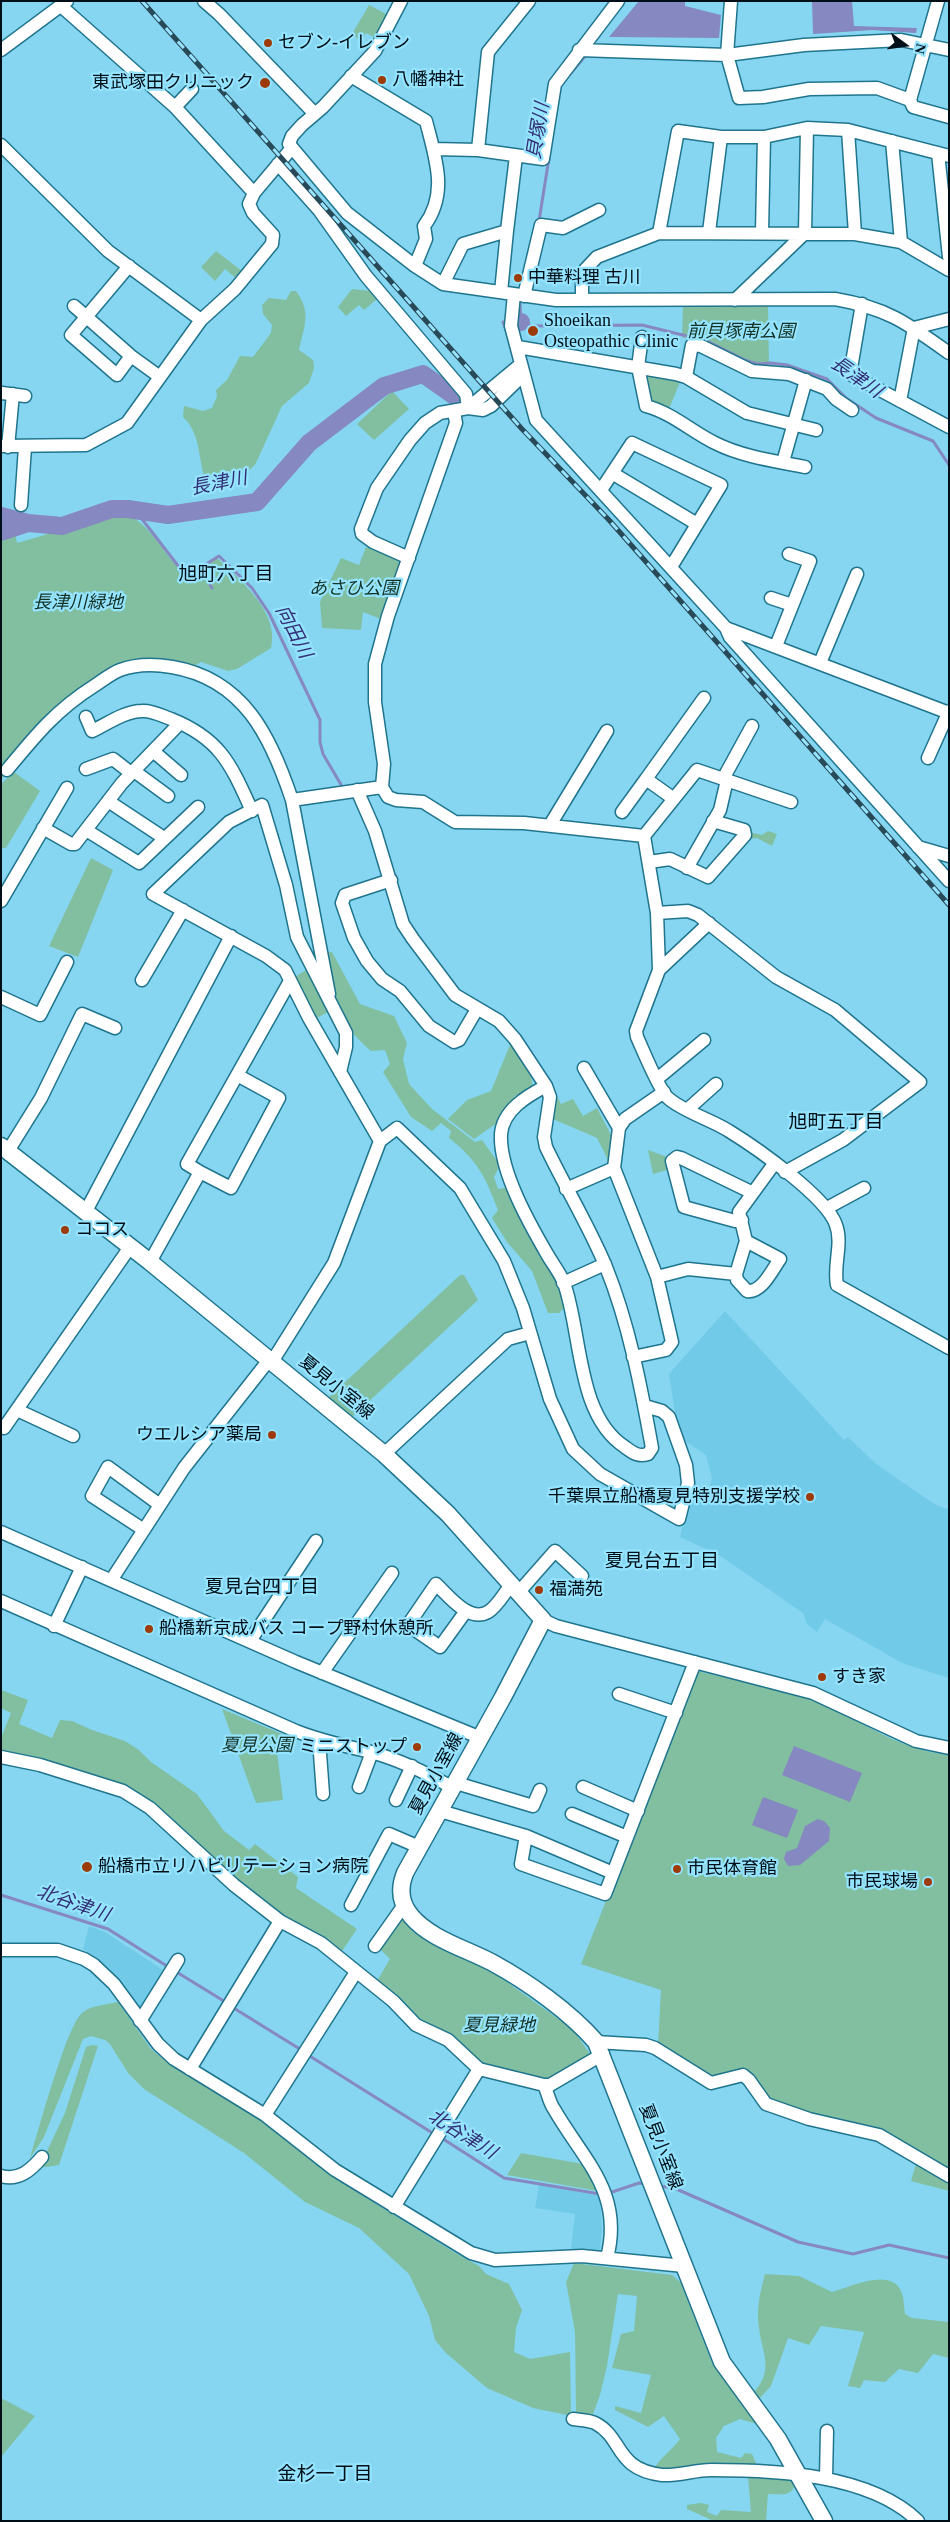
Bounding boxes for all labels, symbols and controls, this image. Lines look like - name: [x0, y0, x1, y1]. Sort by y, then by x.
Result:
- north arrow: [880, 20, 930, 70]
- place label: セブン-イレブン: [278, 32, 410, 54]
- marker: セブン-イレブン: [262, 37, 274, 49]
- text: N: [912, 42, 929, 55]
- place label: 八幡神社: [392, 69, 464, 91]
- place label: 東武塚田クリニック: [92, 72, 254, 94]
- marker: 八幡神社: [376, 74, 388, 86]
- marker: 東武塚田クリニック: [258, 76, 272, 90]
- water label: 貝塚川: [523, 101, 555, 161]
- place label: 中華料理 古川: [528, 267, 640, 289]
- marker: 中華料理 古川: [512, 272, 524, 284]
- place label: Shoeikan Osteopathic Clinic: [544, 310, 678, 352]
- park label: 前貝塚南公園: [687, 321, 795, 343]
- marker: Shoeikan Osteopathic Clinic: [526, 324, 540, 338]
- water label: 長津川: [826, 352, 886, 404]
- water label: 長津川: [189, 467, 249, 501]
- district label: 旭町六丁目: [179, 564, 273, 586]
- park label: あさひ公園: [309, 578, 399, 600]
- park label: 長津川緑地: [33, 592, 123, 614]
- water label: 向田川: [270, 601, 316, 663]
- district label: 旭町五丁目: [789, 1112, 883, 1134]
- place label: ココス: [75, 1219, 129, 1241]
- marker: ココス: [59, 1224, 71, 1236]
- street label: 夏見小室線: [294, 1351, 378, 1425]
- place label: ウエルシア薬局: [136, 1424, 262, 1446]
- marker: ウエルシア薬局: [266, 1429, 278, 1441]
- place label: 千葉県立船橋夏見特別支援学校: [548, 1486, 800, 1508]
- marker: 千葉県立船橋夏見特別支援学校: [804, 1491, 816, 1503]
- district label: 夏見台五丁目: [605, 1551, 719, 1573]
- district label: 夏見台四丁目: [205, 1577, 319, 1599]
- place label: 福満苑: [549, 1579, 603, 1601]
- marker: 福満苑: [533, 1584, 545, 1596]
- place label: 船橋新京成バス コープ野村休憩所: [159, 1618, 433, 1640]
- marker: 船橋新京成バス コープ野村休憩所: [143, 1623, 155, 1635]
- place label: すき家: [832, 1666, 886, 1688]
- marker: すき家: [816, 1671, 828, 1683]
- street label: 夏見小室線: [406, 1729, 468, 1819]
- park label: 夏見公園: [221, 1735, 293, 1757]
- place label: ミニストップ: [299, 1736, 407, 1758]
- marker: ミニストップ: [411, 1741, 423, 1753]
- place label: 船橋市立リハビリテーション病院: [98, 1856, 368, 1878]
- place label: 市民体育館: [687, 1858, 777, 1880]
- marker: 船橋市立リハビリテーション病院: [80, 1860, 94, 1874]
- marker: 市民体育館: [671, 1863, 683, 1875]
- place label: 市民球場: [846, 1871, 918, 1893]
- marker: 市民球場: [922, 1876, 934, 1888]
- water label: 北谷津川: [33, 1881, 113, 1927]
- park label: 夏見緑地: [463, 2015, 535, 2037]
- street label: 夏見小室線: [634, 2101, 686, 2193]
- water label: 北谷津川: [424, 2105, 500, 2165]
- district label: 金杉一丁目: [278, 2464, 372, 2486]

